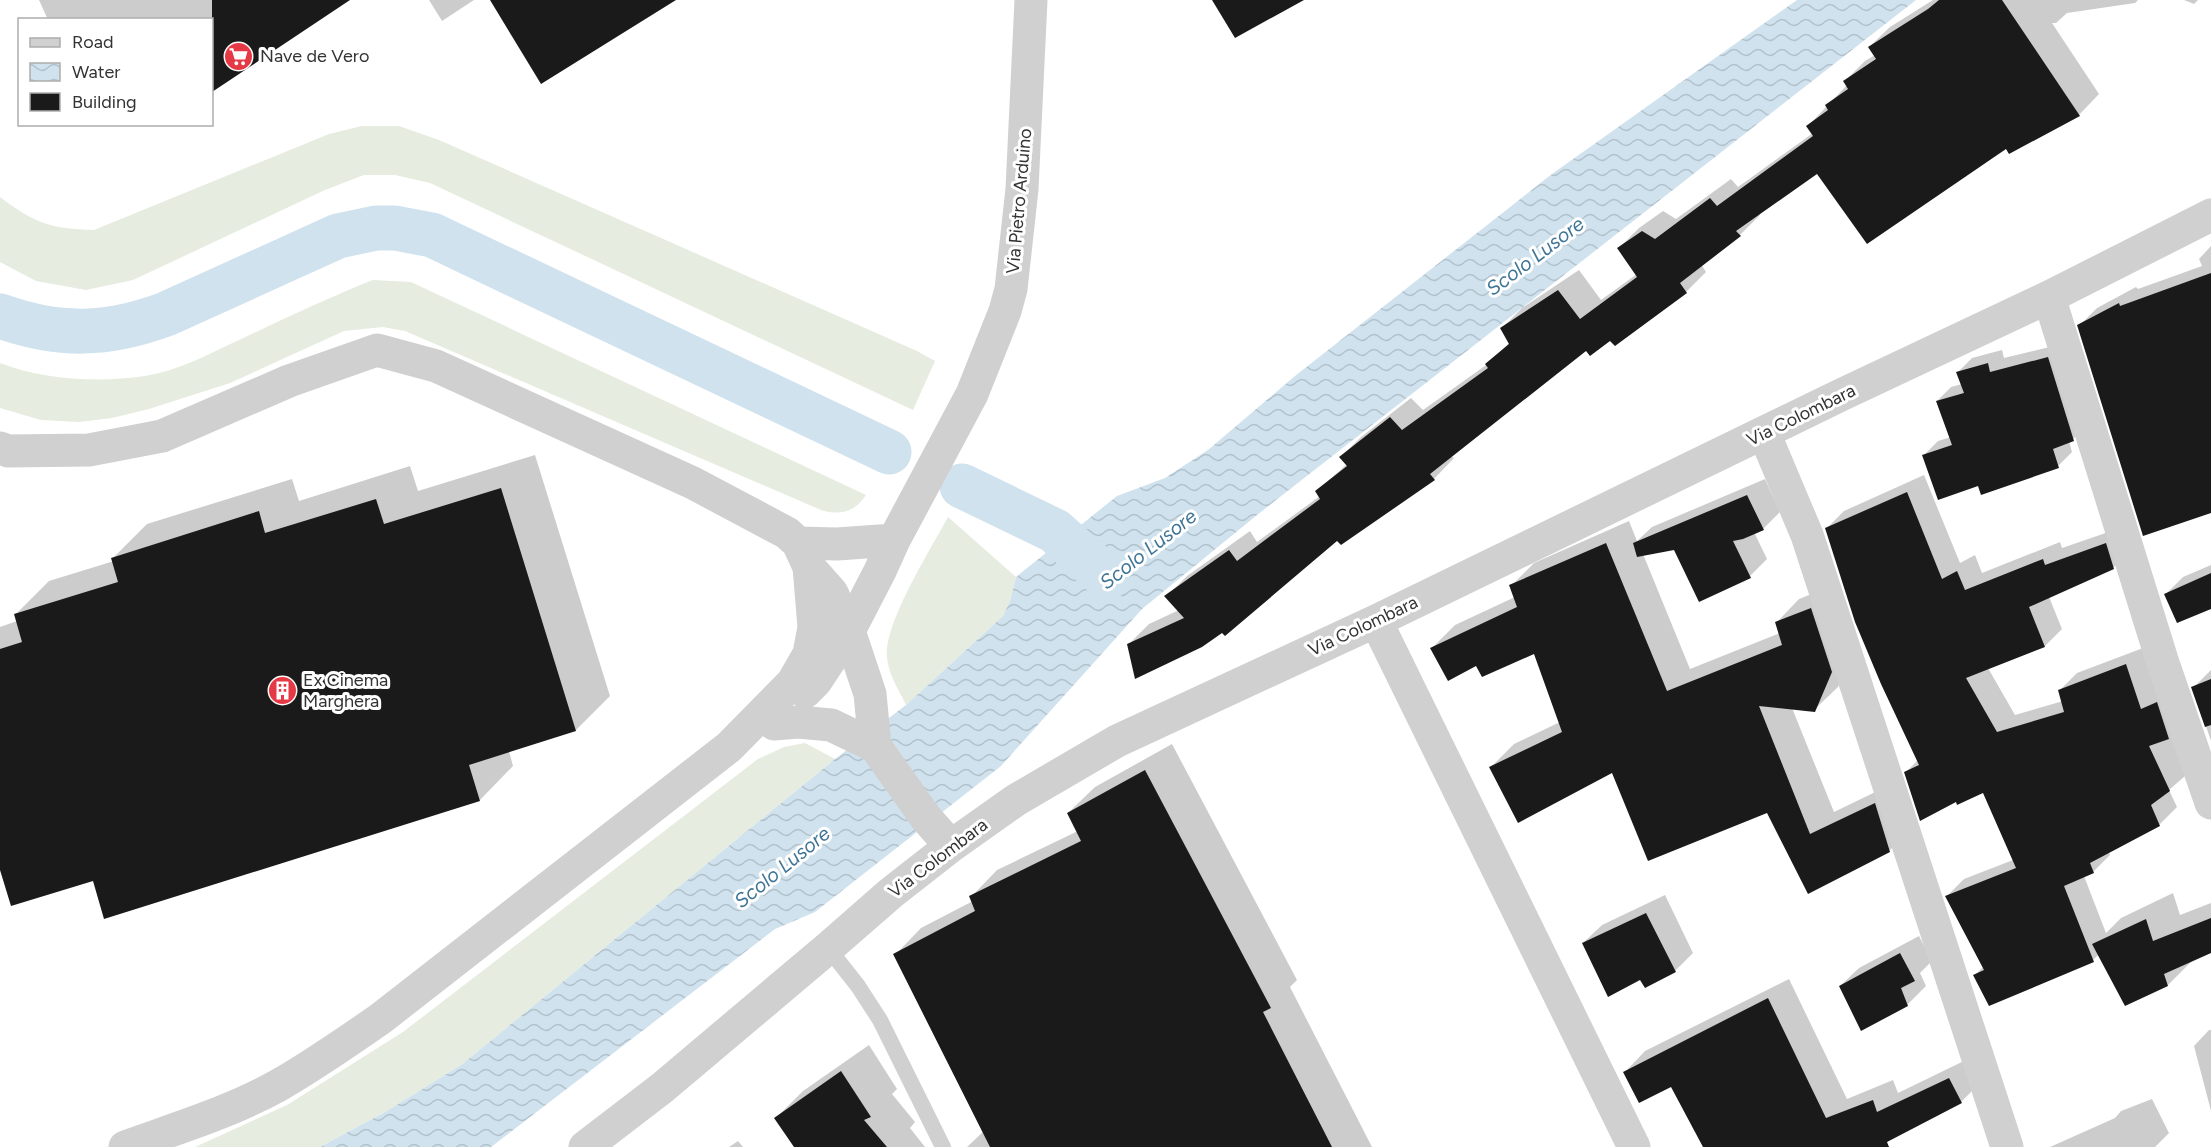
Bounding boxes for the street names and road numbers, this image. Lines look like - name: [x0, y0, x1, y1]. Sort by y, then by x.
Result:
- street label: Via Pietro Arduino: [1002, 127, 1036, 275]
- street label: Via Colombara: [1743, 379, 1859, 451]
- street label: Via Colombara: [1305, 591, 1421, 661]
- street label: Via Colombara: [884, 814, 992, 902]

